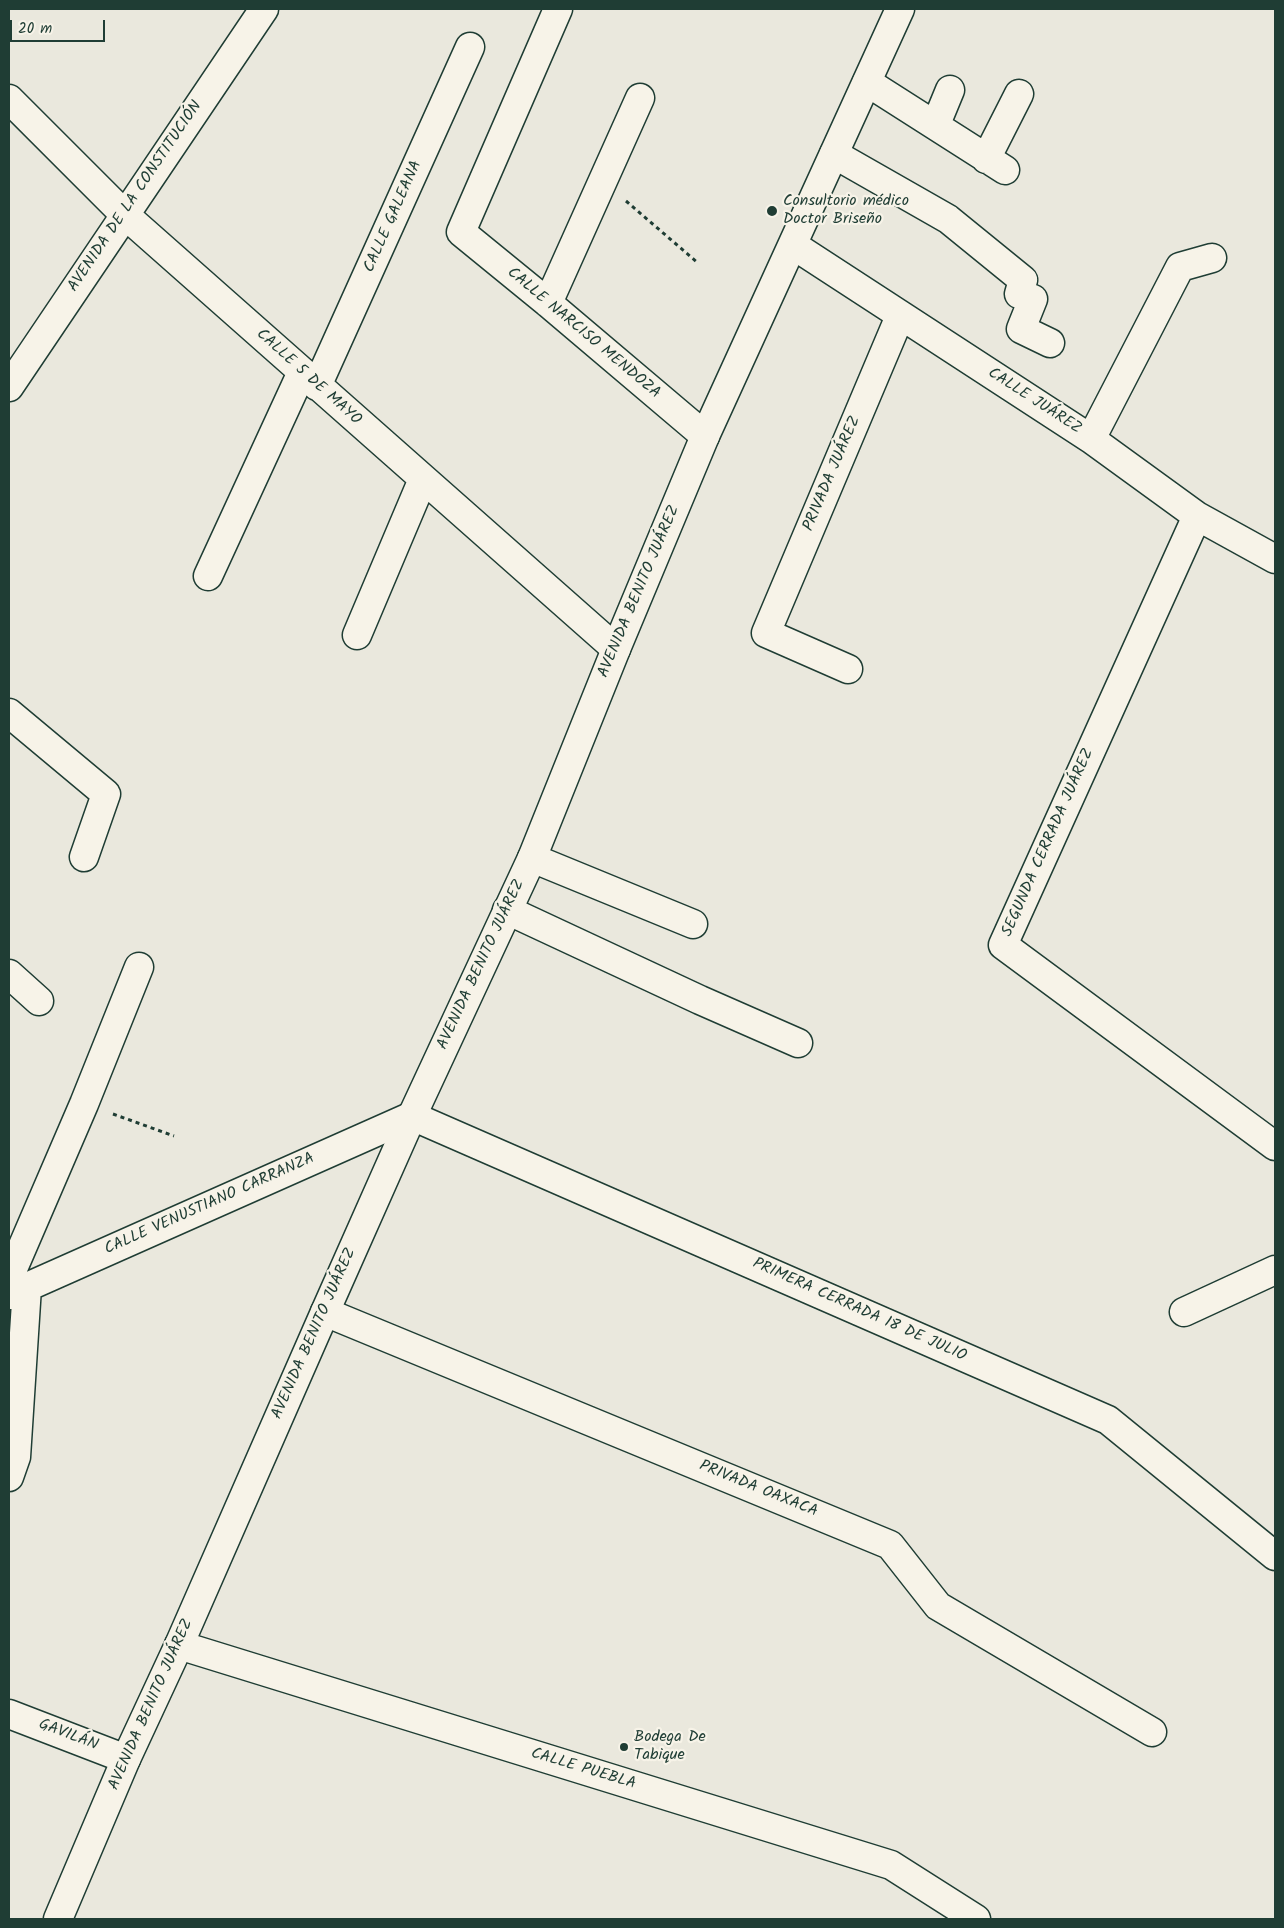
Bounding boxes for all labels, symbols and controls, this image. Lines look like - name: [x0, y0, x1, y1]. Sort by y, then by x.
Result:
- scale bar: [12, 10, 108, 42]
- text: 20 m: [18, 17, 52, 41]
- street label: AVENIDA DE LA CONSTITUCIÓN: [65, 98, 207, 296]
- street label: CALLE GALEANA: [361, 158, 427, 276]
- place label: Consultorio médico Doctor Briseño: [783, 192, 909, 230]
- marker: Consultorio médico Doctor Briseño: [765, 204, 779, 218]
- street label: CALLE NARCISO MENDOZA: [502, 264, 664, 404]
- street label: CALLE 5 DE MAYO: [251, 326, 365, 430]
- street label: CALLE JUÁREZ: [983, 365, 1085, 439]
- street label: PRIVADA JUÁREZ: [800, 414, 866, 534]
- street label: AVENIDA BENITO JUÁREZ: [595, 503, 685, 681]
- street label: SEGUNDA CERRADA JUÁREZ: [999, 746, 1099, 940]
- street label: AVENIDA BENITO JUÁREZ: [434, 877, 530, 1053]
- street label: CALLE VENUSTIANO CARRANZA: [102, 1150, 318, 1260]
- street label: AVENIDA BENITO JUÁREZ: [269, 1245, 361, 1423]
- street label: PRIMERA CERRADA 18 DE JULIO: [749, 1255, 969, 1367]
- street label: PRIVADA OAXACA: [696, 1457, 820, 1523]
- street label: AVENIDA BENITO JUÁREZ: [106, 1616, 198, 1794]
- street label: GAVILÁN: [35, 1716, 101, 1756]
- place label: Bodega De Tabique: [634, 1728, 706, 1766]
- marker: Bodega De Tabique: [618, 1741, 630, 1753]
- street label: CALLE PUEBLA: [528, 1745, 638, 1795]

